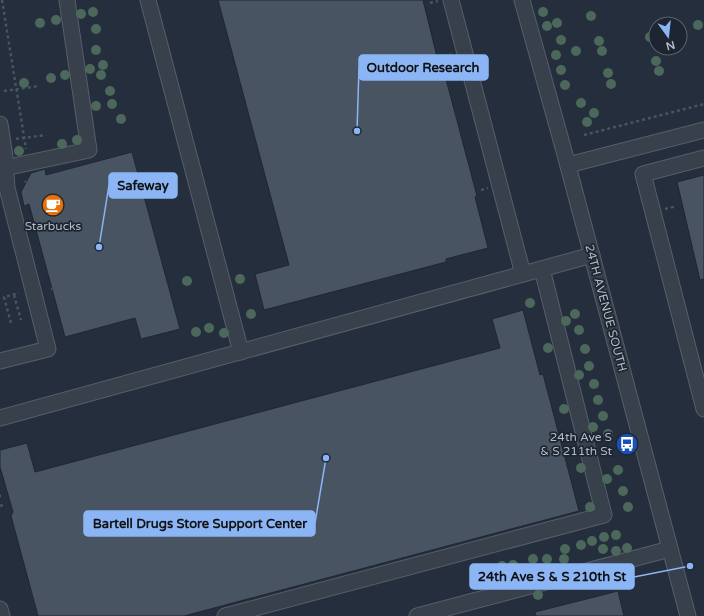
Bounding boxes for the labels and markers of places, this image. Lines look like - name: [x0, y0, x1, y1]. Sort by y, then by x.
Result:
- callout: Outdoor Research: [359, 55, 488, 80]
- callout: Safeway: [109, 173, 177, 198]
- cafe icon: Starbucks: [40, 192, 66, 218]
- place label: Starbucks: [25, 219, 82, 233]
- place label: 24th Ave S & S 211th St: [540, 430, 612, 458]
- bus stop icon: 24th Ave S & S 211th St: [614, 431, 640, 457]
- callout: Bartell Drugs Store Support Center: [84, 511, 315, 536]
- callout: 24th Ave S & S 210th St: [470, 564, 634, 589]

